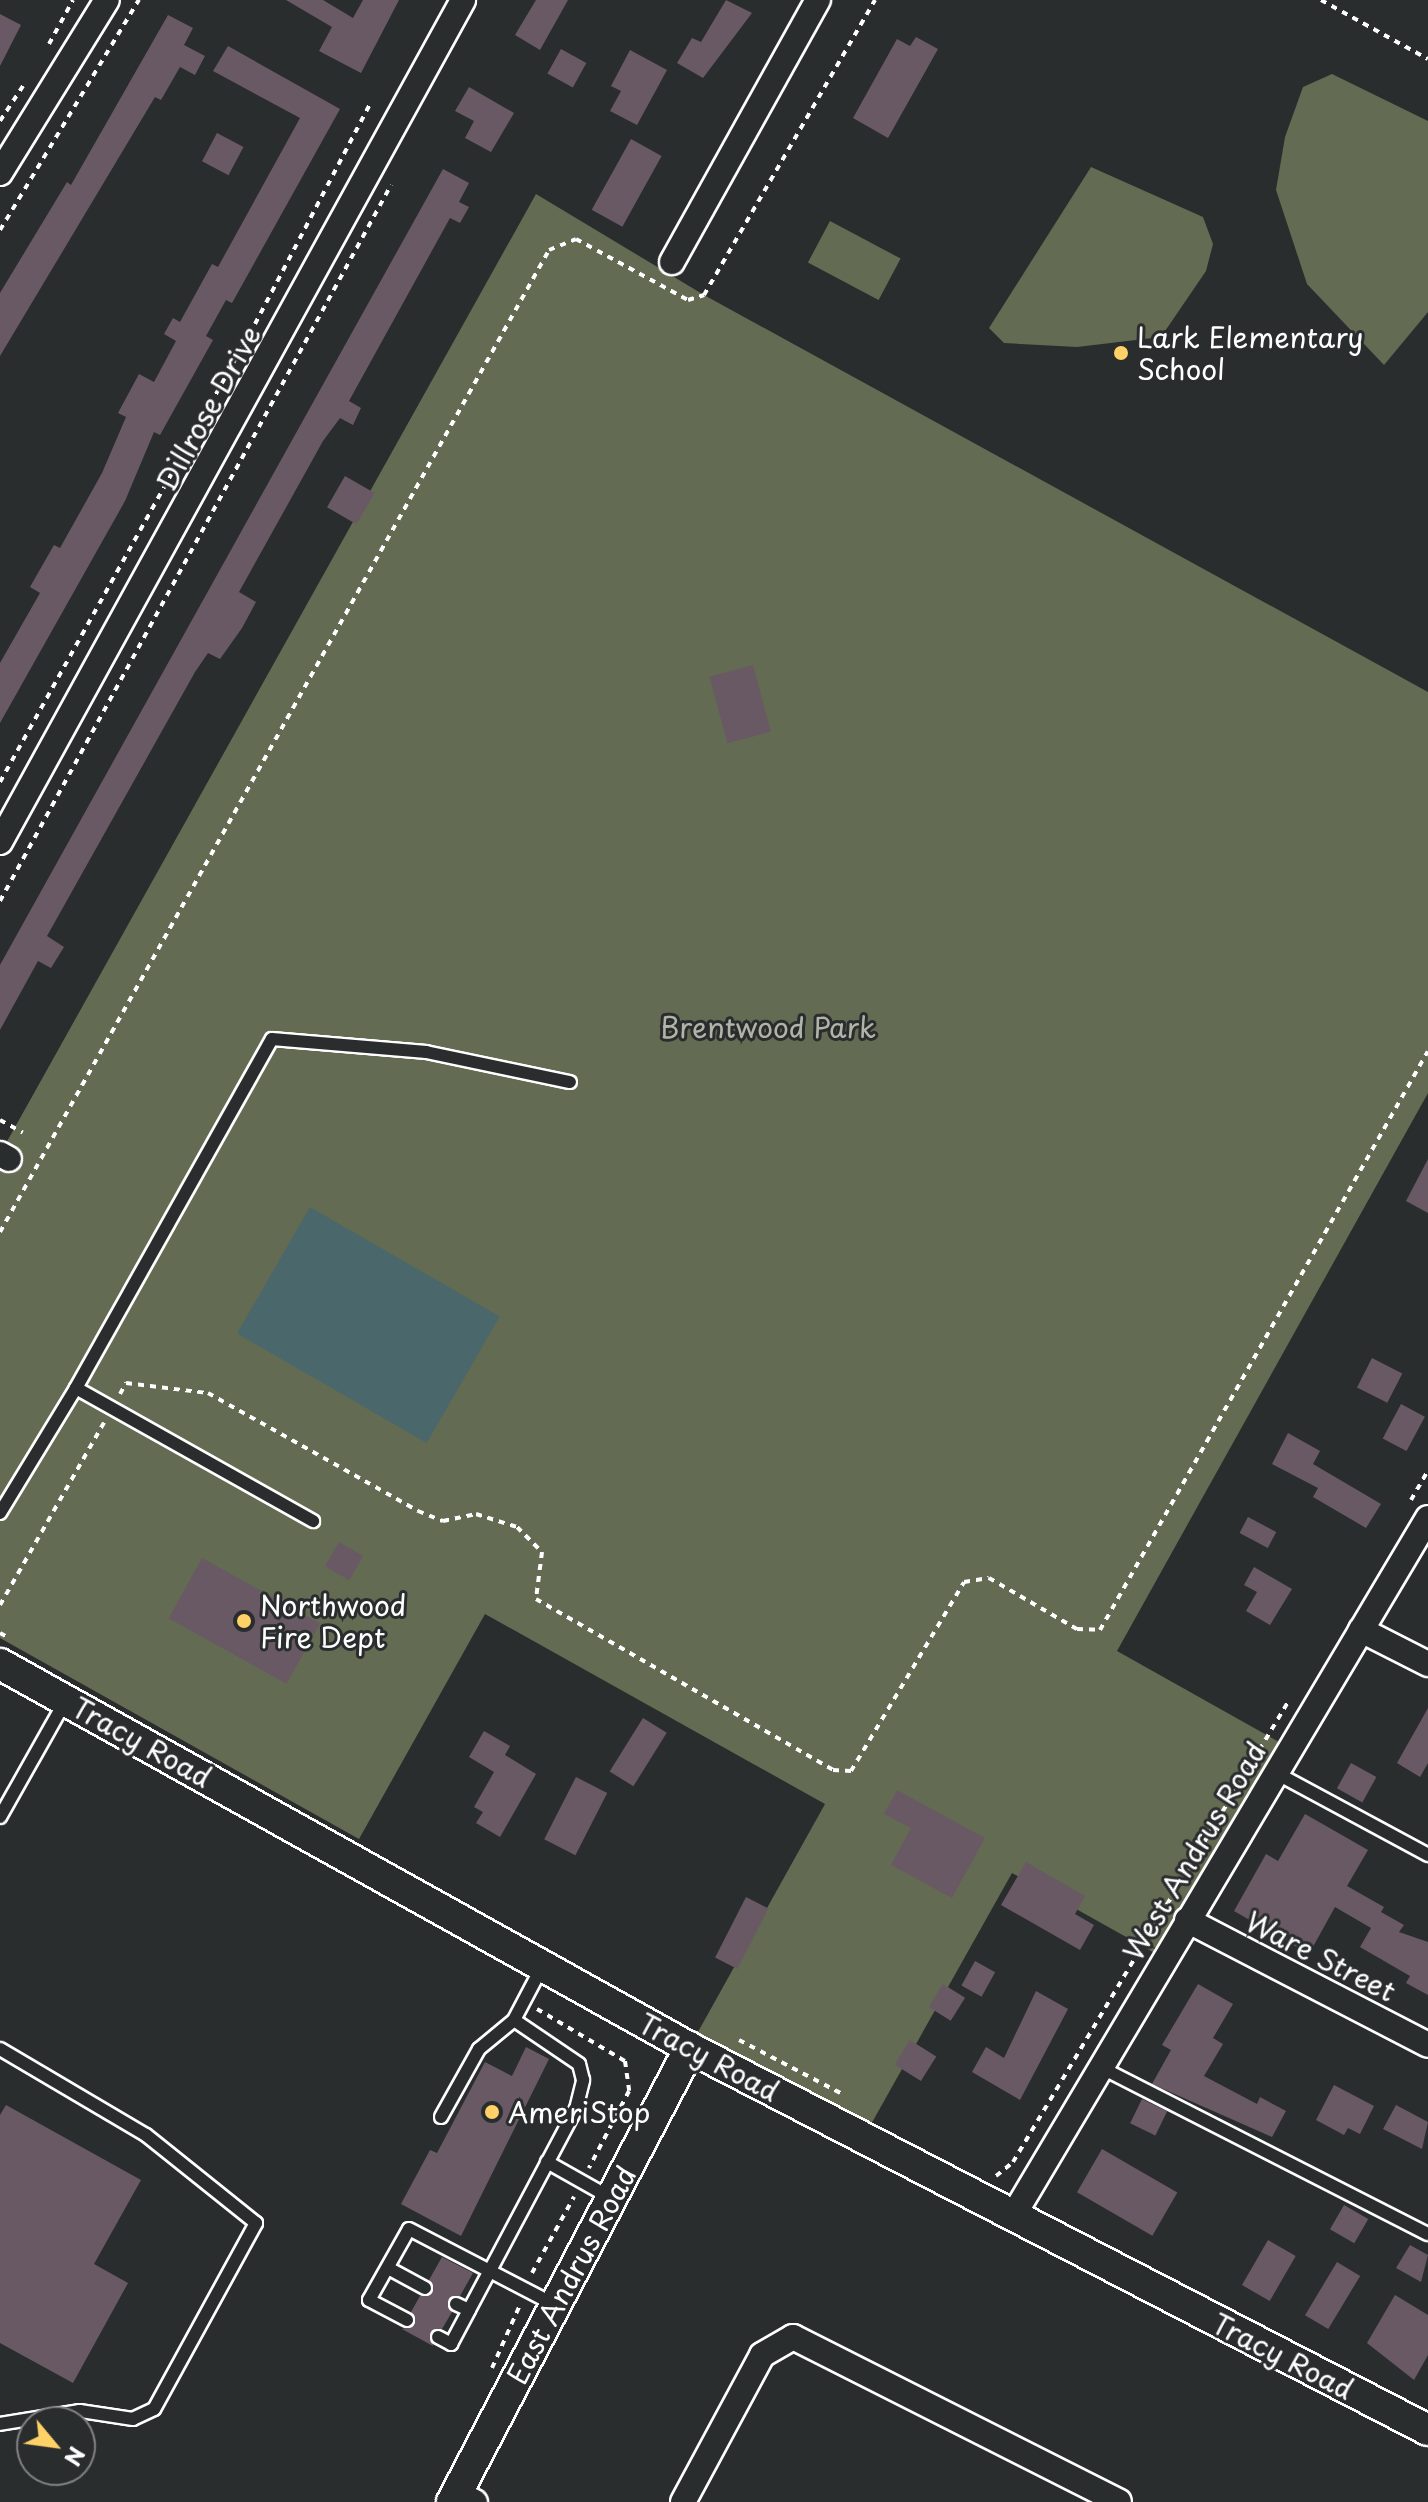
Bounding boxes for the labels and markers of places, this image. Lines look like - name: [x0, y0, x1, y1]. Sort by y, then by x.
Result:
- place label: Lark Elementary School: [1137, 320, 1363, 386]
- marker: Lark Elementary School: [1112, 344, 1130, 362]
- place label: Northwood Fire Dept: [260, 1588, 406, 1654]
- marker: Northwood Fire Dept: [235, 1612, 253, 1630]
- place label: AmeriStop: [508, 2095, 650, 2129]
- marker: AmeriStop: [483, 2103, 501, 2121]

